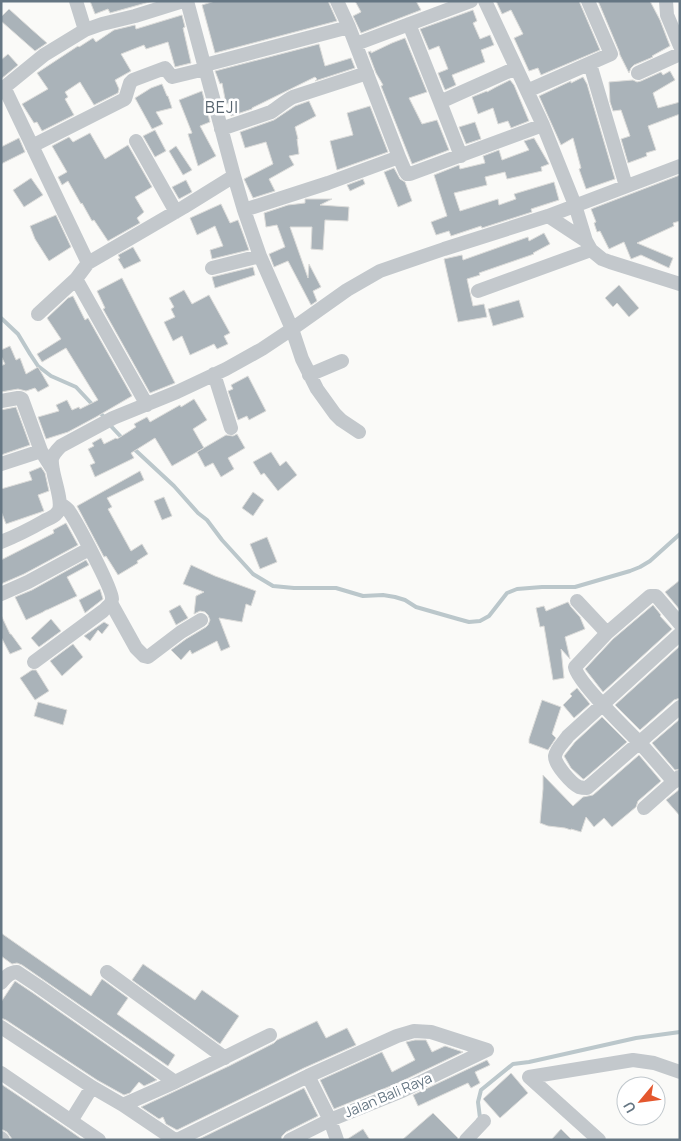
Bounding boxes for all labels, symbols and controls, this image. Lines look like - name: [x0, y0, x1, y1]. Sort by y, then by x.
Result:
- district label: BEJI: [205, 96, 239, 118]
- street label: Jalan Bali Raya: [341, 1068, 434, 1121]
- north arrow: [616, 1076, 666, 1126]
- text: U: [618, 1099, 640, 1117]

